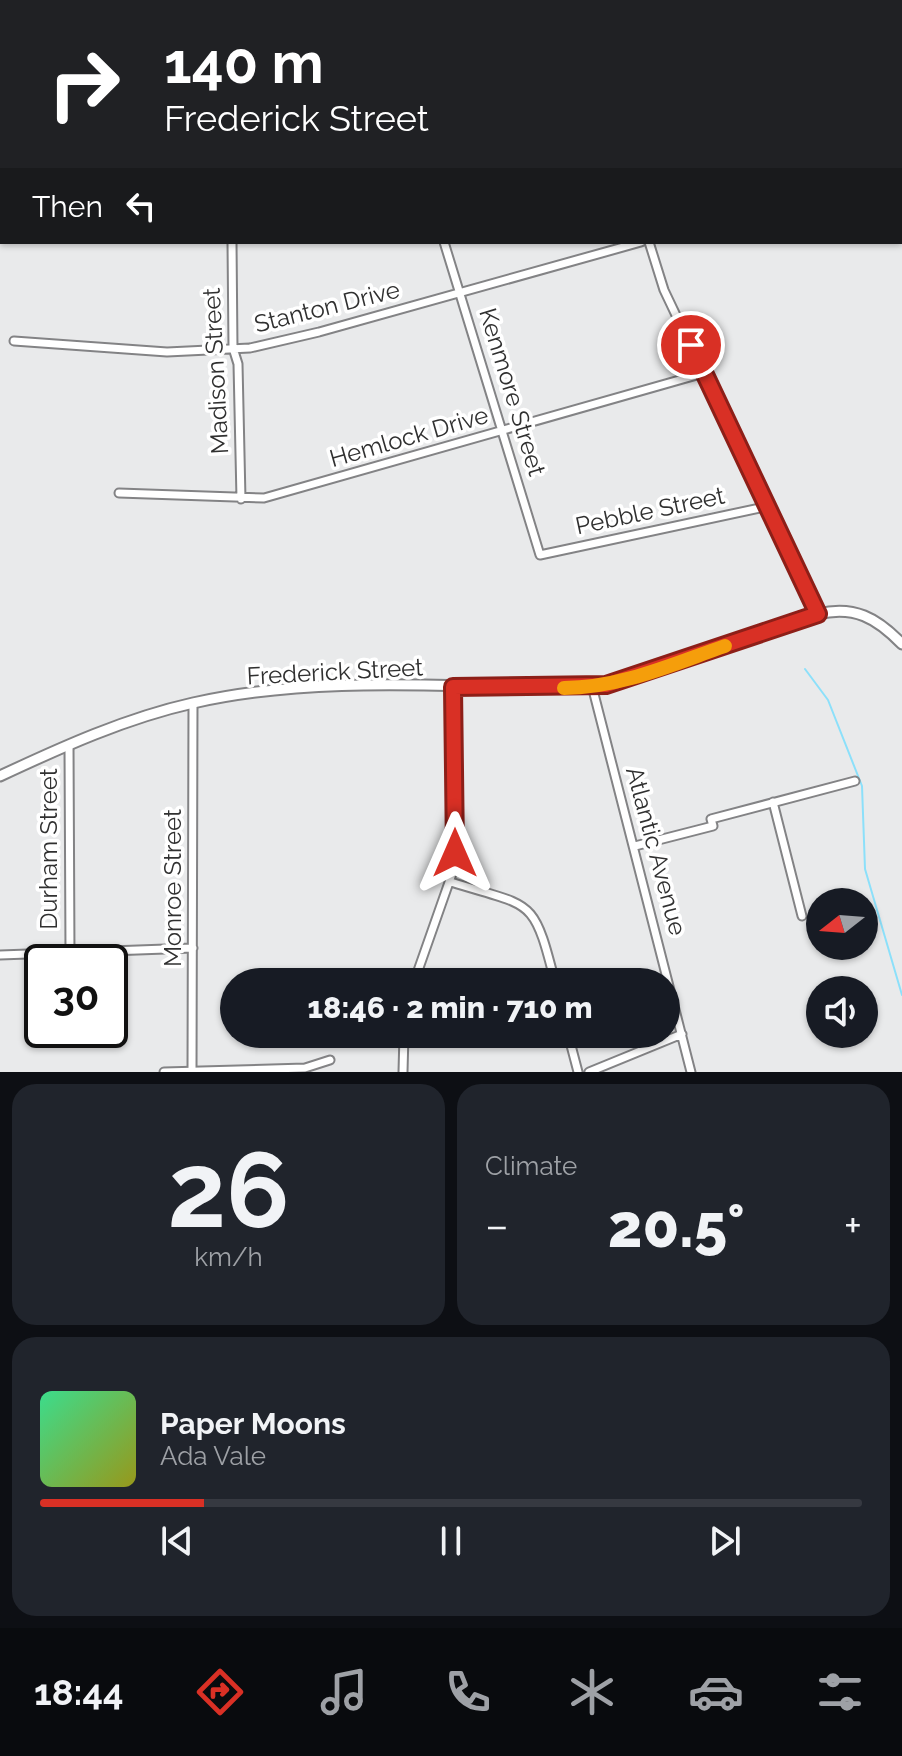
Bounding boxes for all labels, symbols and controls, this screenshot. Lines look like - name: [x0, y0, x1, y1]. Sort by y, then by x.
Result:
- text: 140 m: [164, 30, 324, 96]
- icon: right: [32, 32, 136, 136]
- text: Frederick Street: [164, 97, 429, 139]
- icon: left: [119, 184, 163, 228]
- text: Then: [32, 189, 103, 224]
- street label: Stanton Drive: [251, 274, 403, 339]
- street label: Madison Street: [197, 287, 234, 455]
- street label: Kenmore Street: [473, 304, 552, 479]
- pin: [657, 311, 725, 379]
- icon: arrive: [669, 323, 713, 367]
- street label: Hemlock Drive: [326, 400, 492, 473]
- street label: Pebble Street: [573, 481, 727, 540]
- street label: Frederick Street: [246, 652, 424, 691]
- street label: Atlantic Avenue: [620, 763, 693, 938]
- street label: Durham Street: [34, 768, 63, 930]
- street label: Monroe Street: [158, 809, 187, 967]
- position arrow: [413, 811, 497, 895]
- north arrow: [806, 888, 878, 960]
- map controls: [806, 888, 878, 1048]
- speed limit sign: 30: [24, 944, 128, 1048]
- button: sound: [806, 976, 878, 1048]
- text: 18:46 · 2 min · 710 m: [307, 990, 593, 1025]
- text: 26: [168, 1129, 289, 1251]
- text: Climate: [485, 1151, 577, 1181]
- text: 20.5°: [608, 1191, 745, 1261]
- text: −: [485, 1200, 509, 1251]
- text: +: [844, 1200, 862, 1251]
- text: km/h: [194, 1242, 263, 1272]
- text: Paper Moons: [160, 1406, 346, 1441]
- text: Ada Vale: [160, 1441, 266, 1471]
- icon: previous: [155, 1519, 199, 1563]
- icon: pause: [429, 1519, 473, 1563]
- icon: next: [703, 1519, 747, 1563]
- icon: directions: [192, 1664, 248, 1720]
- icon: music: [316, 1664, 372, 1720]
- icon: phone: [440, 1664, 496, 1720]
- icon: climate: [564, 1664, 620, 1720]
- icon: car: [688, 1664, 744, 1720]
- icon: filters: [812, 1664, 868, 1720]
- text: 18:44: [34, 1671, 124, 1713]

